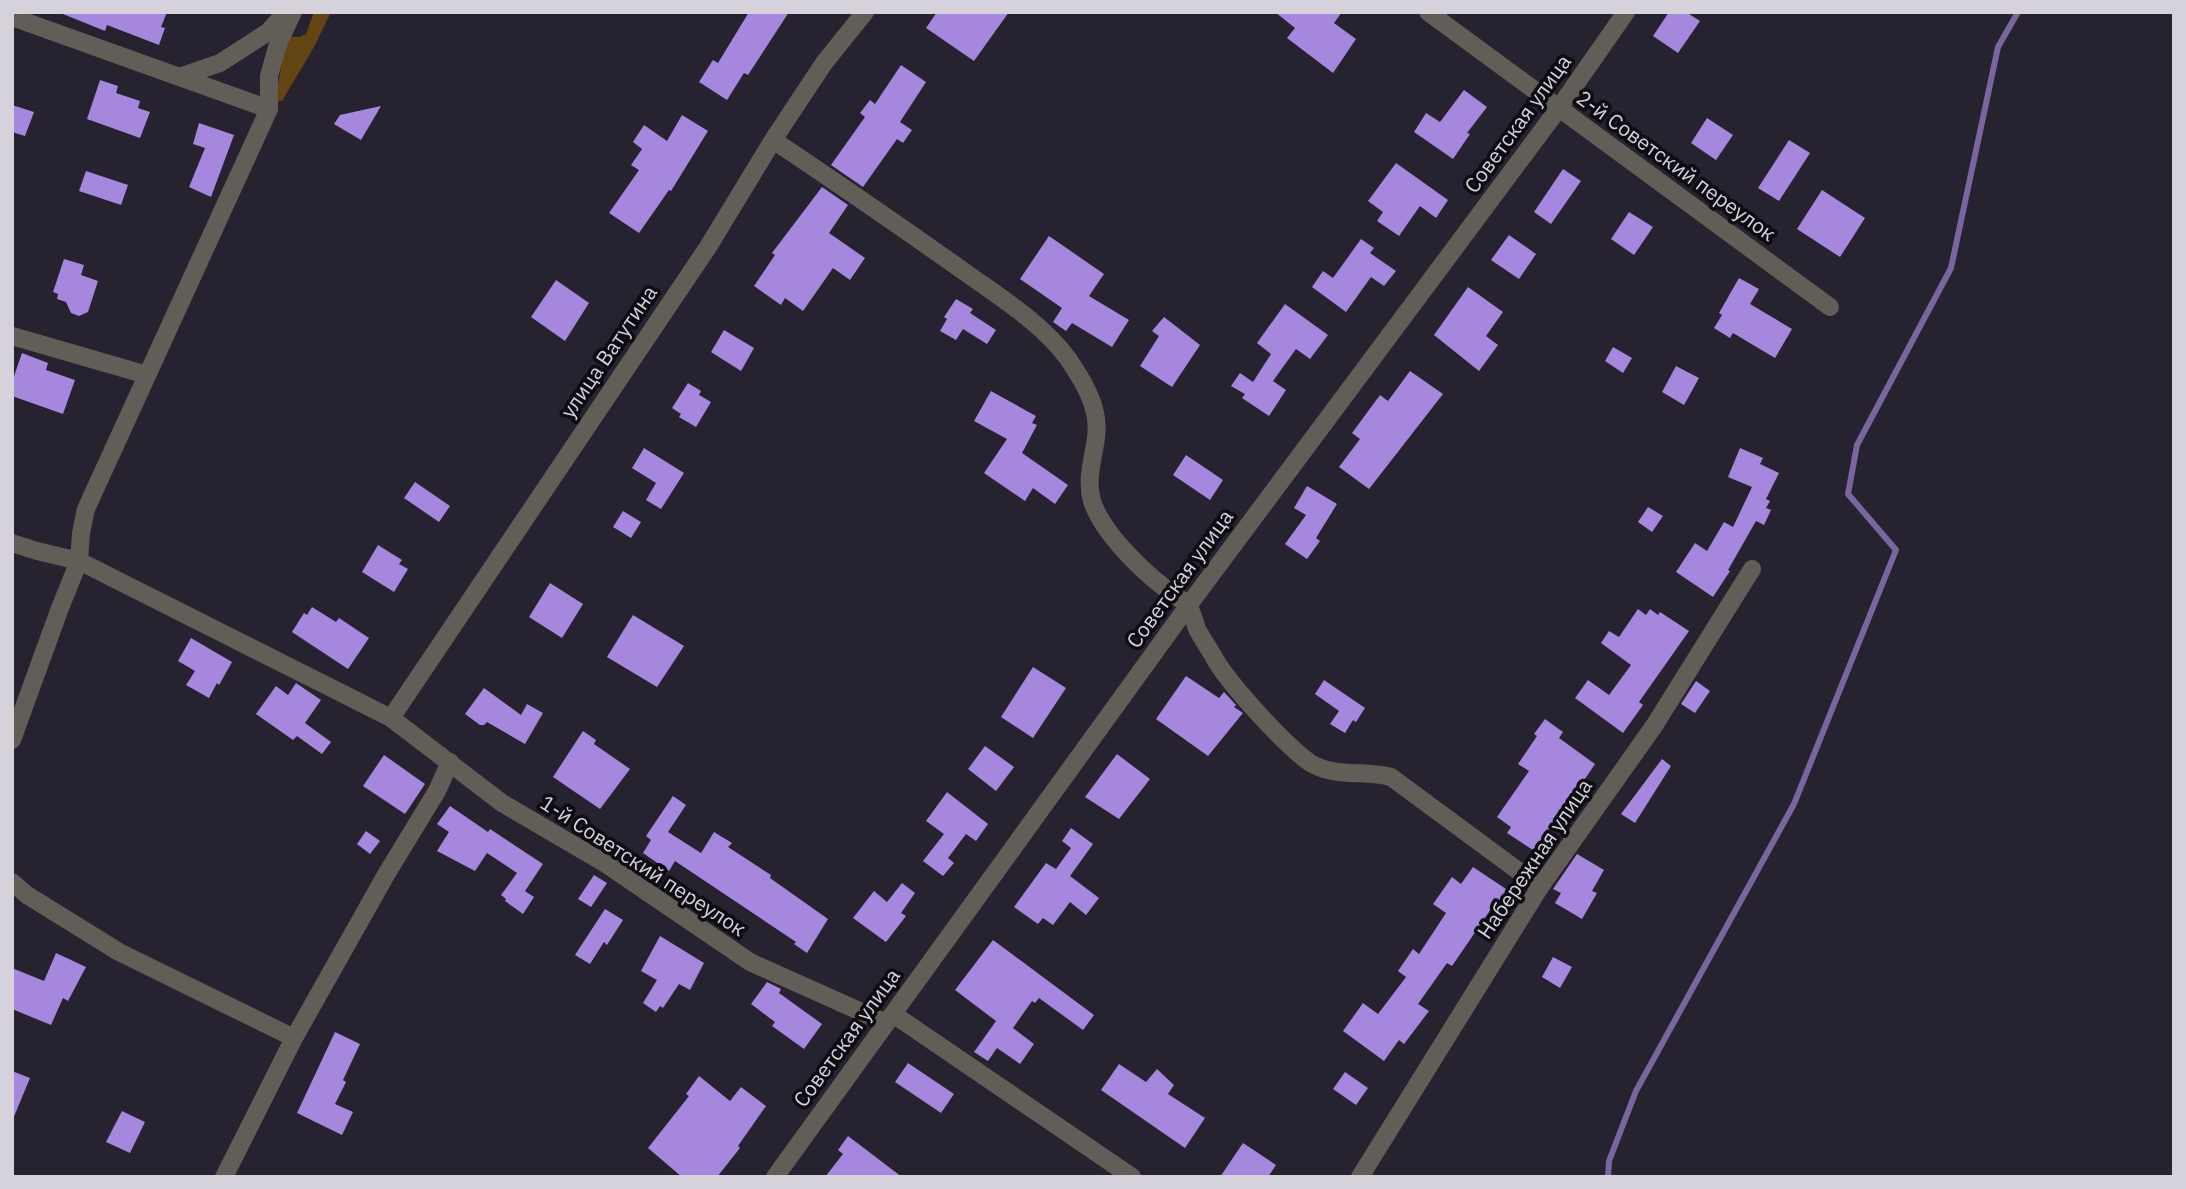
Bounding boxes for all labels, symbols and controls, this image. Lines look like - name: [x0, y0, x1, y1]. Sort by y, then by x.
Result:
- street label: Советская улица: [1457, 48, 1577, 198]
- street label: 2-й Советский переулок: [1571, 83, 1782, 247]
- street label: улица Ватутина: [553, 280, 663, 423]
- street label: Советская улица: [1119, 503, 1239, 653]
- street label: Набережная улица: [1470, 773, 1598, 944]
- street label: 1-й Советский переулок: [535, 788, 752, 942]
- street label: Советская улица: [786, 962, 906, 1112]

